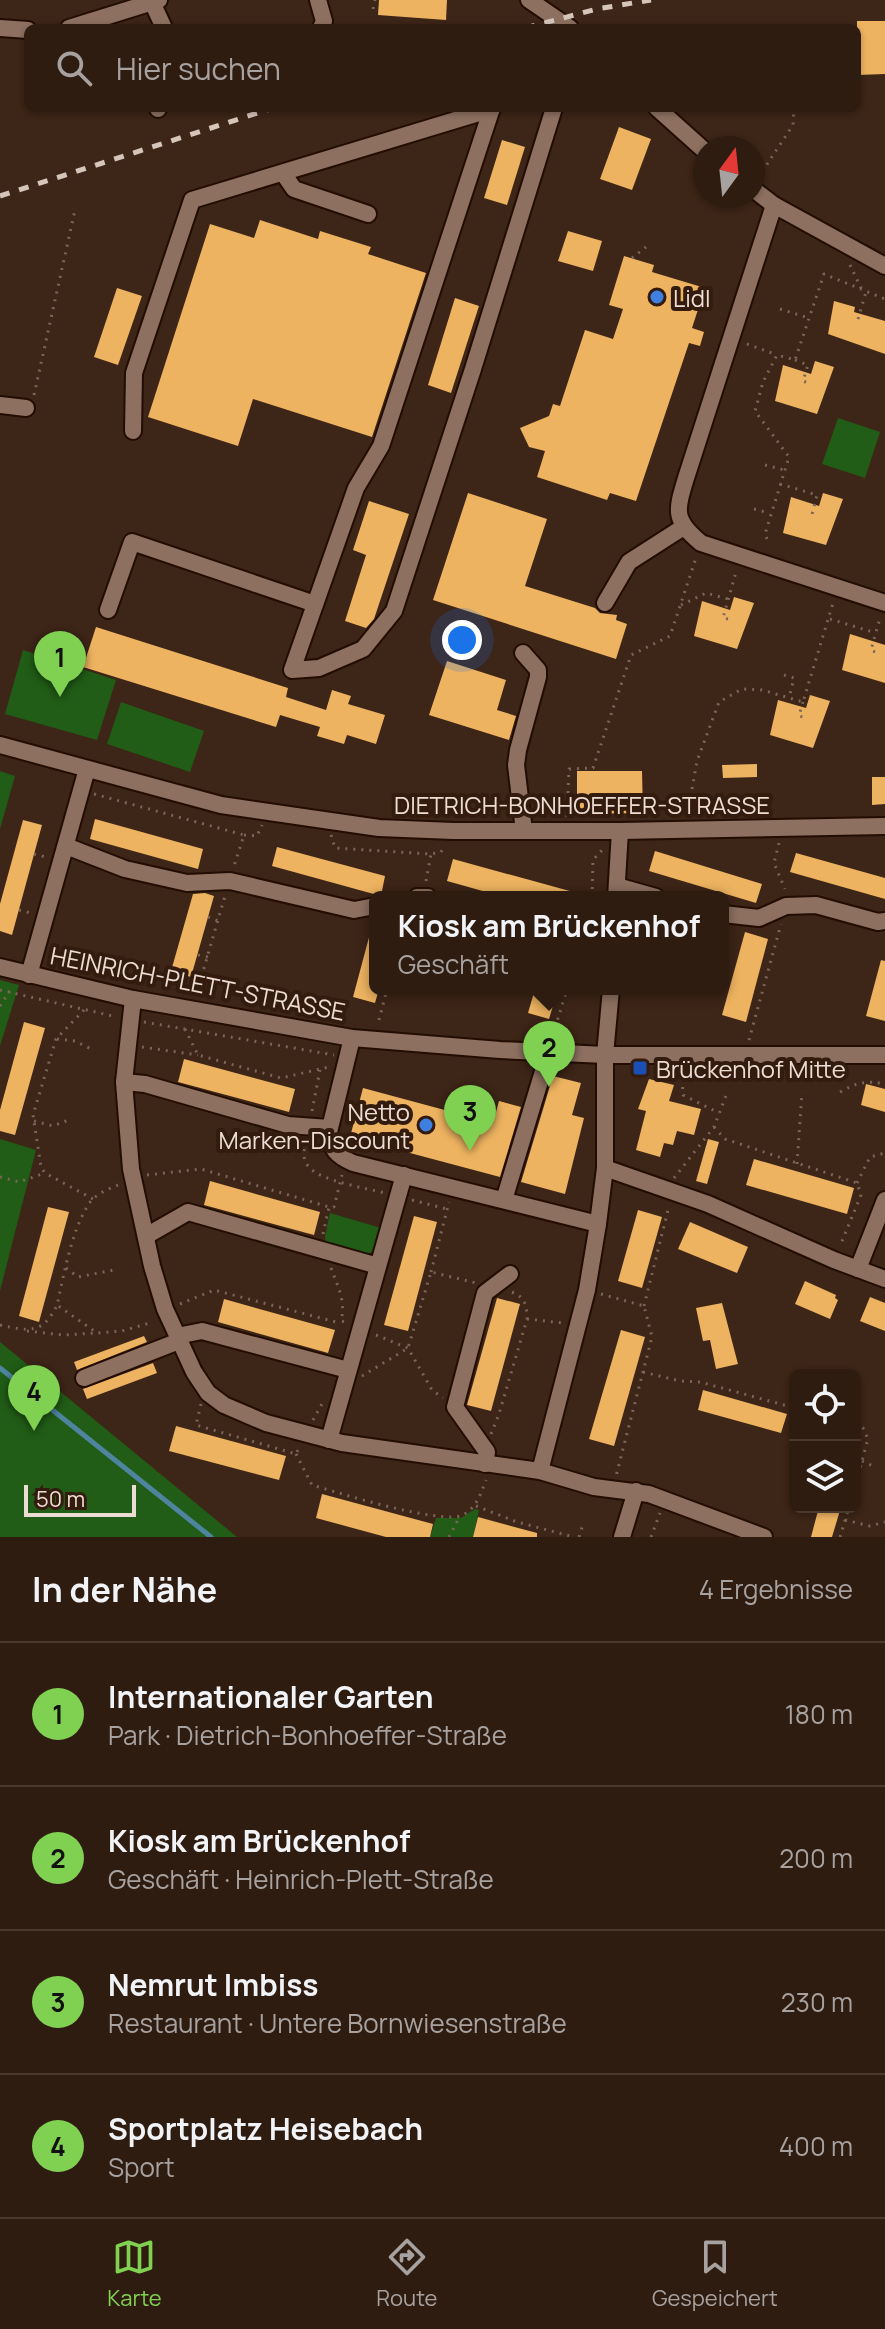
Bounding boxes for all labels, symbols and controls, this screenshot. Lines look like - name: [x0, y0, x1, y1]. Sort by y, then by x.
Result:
- search box: [24, 24, 861, 112]
- icon: search: [52, 46, 96, 90]
- text: Hier suchen: [116, 48, 281, 89]
- north arrow: [693, 136, 765, 208]
- place label: Lidl: [673, 281, 711, 314]
- marker: Lidl: [648, 288, 666, 306]
- your location: [442, 620, 482, 660]
- pin: 1: [34, 631, 86, 697]
- street label: DIETRICH-BONHOEFFER-STRASSE: [394, 788, 770, 821]
- popup: [369, 891, 729, 995]
- text: Kiosk am Brückenhof: [398, 905, 700, 946]
- street label: HEINRICH-PLETT-STRASSE: [48, 938, 348, 1028]
- text: Geschäft: [398, 946, 509, 982]
- pin: 2: [523, 1021, 575, 1087]
- place label: Brückenhof Mitte: [656, 1052, 846, 1085]
- marker: Brückenhof Mitte: [631, 1059, 649, 1077]
- pin: 3: [444, 1085, 496, 1151]
- place label: Netto Marken-Discount: [219, 1095, 410, 1156]
- marker: Netto Marken-Discount: [417, 1116, 435, 1134]
- pin: 4: [8, 1365, 60, 1431]
- map controls: [789, 1369, 861, 1513]
- button: locate: [789, 1369, 861, 1441]
- button: layers: [789, 1441, 861, 1513]
- scale bar: [24, 1481, 136, 1517]
- text: 50 m: [36, 1484, 85, 1514]
- text: In der Nähe: [32, 1566, 217, 1612]
- text: 4 Ergebnisse: [699, 1571, 853, 1607]
- text: Internationaler Garten: [108, 1676, 434, 1717]
- text: 1: [52, 1696, 64, 1732]
- text: 180 m: [785, 1696, 853, 1732]
- text: Park · Dietrich-Bonhoeffer-Straße: [108, 1717, 507, 1753]
- text: Kiosk am Brückenhof: [108, 1820, 410, 1861]
- text: 2: [50, 1840, 66, 1876]
- text: 200 m: [779, 1840, 853, 1876]
- text: Geschäft · Heinrich-Plett-Straße: [108, 1861, 494, 1897]
- text: Nemrut Imbiss: [108, 1964, 319, 2005]
- text: 3: [50, 1984, 66, 2020]
- text: 230 m: [781, 1984, 853, 2020]
- text: Restaurant · Untere Bornwiesenstraße: [108, 2005, 567, 2041]
- text: Sportplatz Heisebach: [108, 2108, 423, 2149]
- text: 4: [50, 2128, 66, 2164]
- text: 400 m: [779, 2128, 853, 2164]
- text: Sport: [108, 2149, 175, 2185]
- tab: Karte: [107, 2235, 162, 2313]
- tab: Route: [376, 2235, 437, 2313]
- tab: Gespeichert: [652, 2235, 778, 2313]

